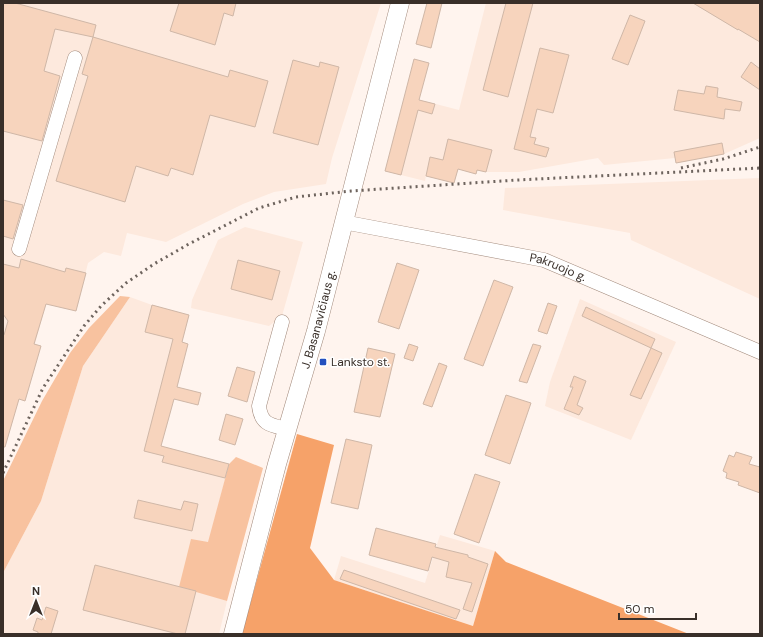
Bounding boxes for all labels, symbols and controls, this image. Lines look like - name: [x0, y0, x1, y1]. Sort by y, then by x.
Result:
- street label: Pakruojo g.: [528, 249, 589, 285]
- street label: J. Basanavičiaus g.: [297, 268, 339, 371]
- place label: Lanksto st.: [331, 354, 390, 370]
- marker: Lanksto st.: [318, 357, 328, 367]
- north arrow: [16, 581, 56, 621]
- text: N: [32, 584, 40, 598]
- scale bar: [619, 595, 696, 621]
- text: 50 m: [625, 601, 654, 617]

